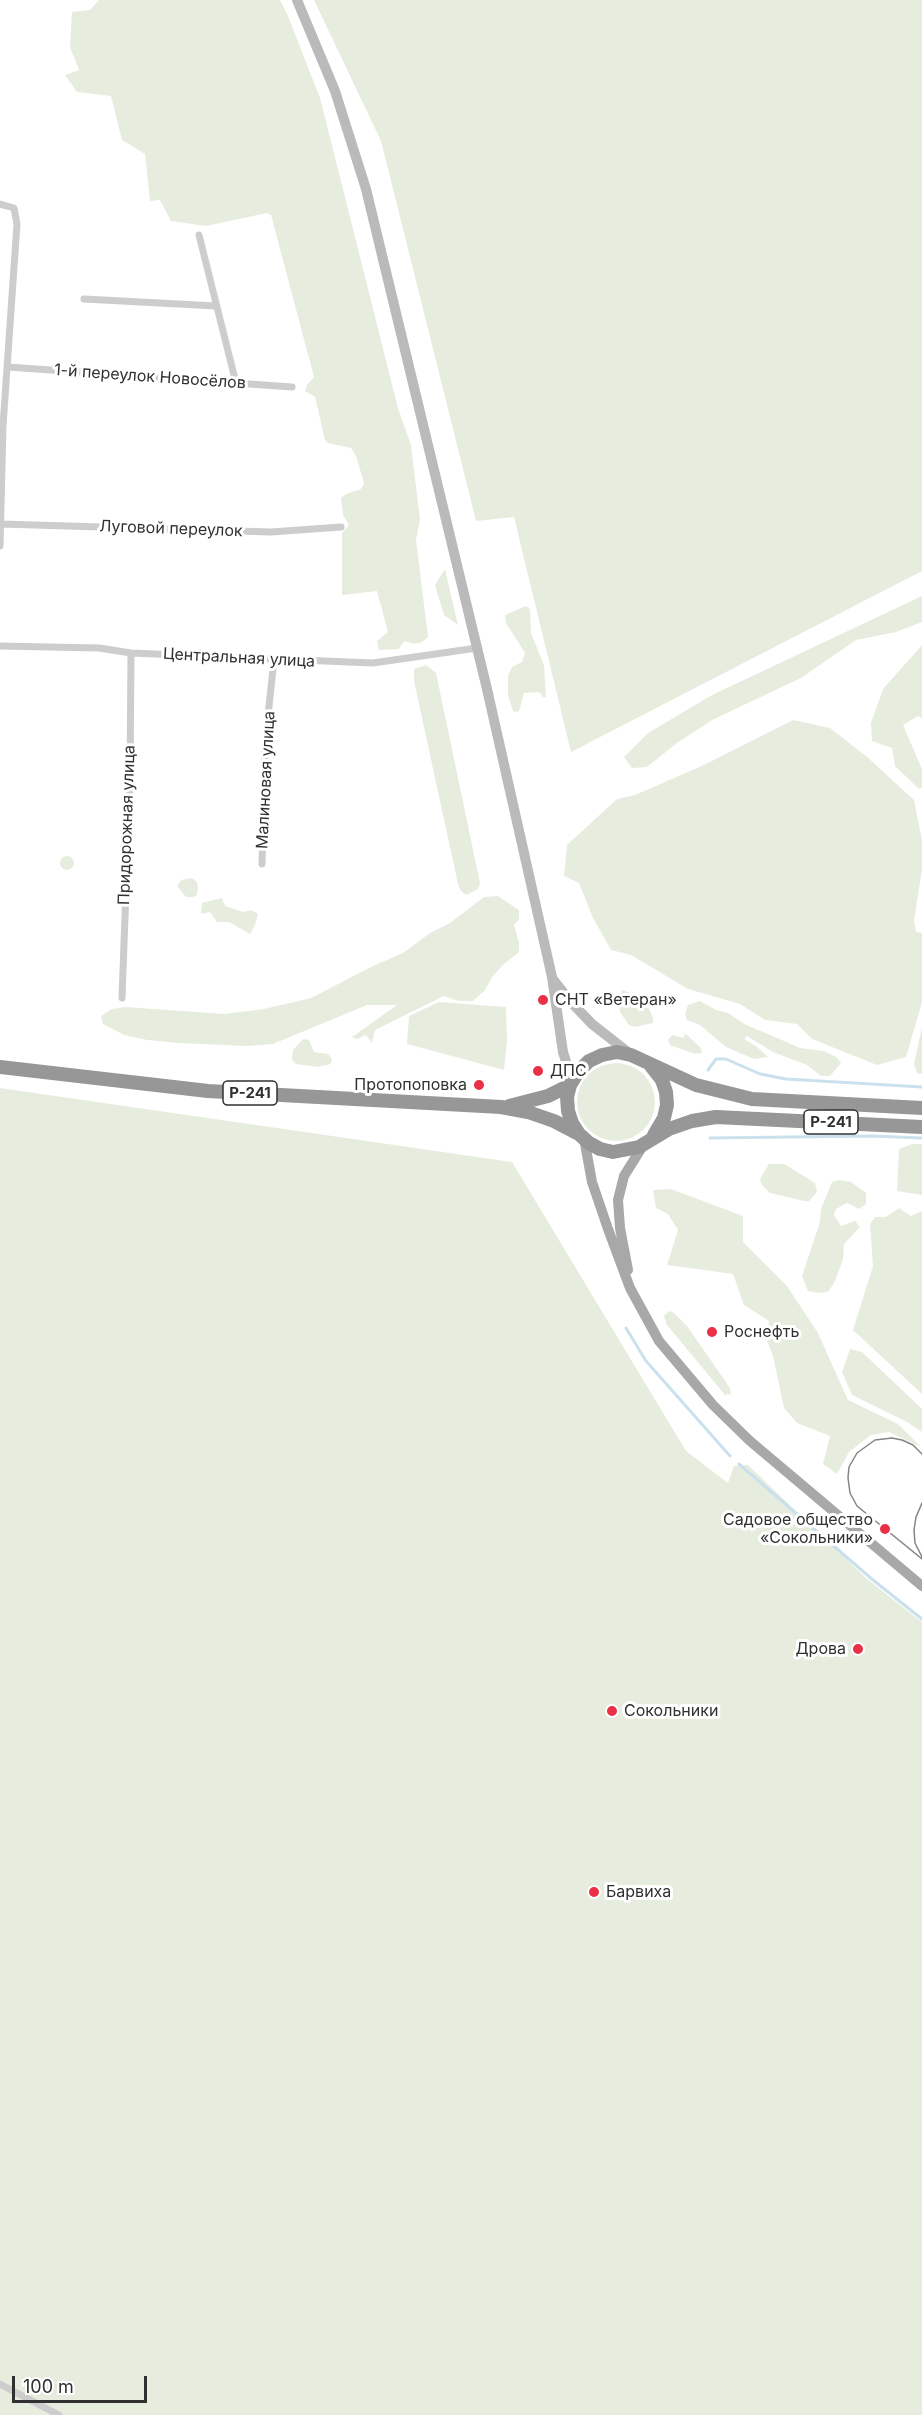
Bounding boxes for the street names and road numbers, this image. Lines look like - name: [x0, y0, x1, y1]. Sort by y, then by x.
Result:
- street label: 1-й переулок Новосёлов: [54, 361, 246, 393]
- street label: Луговой переулок: [99, 517, 243, 541]
- street label: Центральная улица: [162, 644, 316, 672]
- street label: Малиновая улица: [253, 711, 279, 849]
- street label: Придорожная улица: [115, 745, 139, 905]
- road number: Р-241: [223, 1081, 277, 1105]
- road number: Р-241: [804, 1110, 858, 1134]

